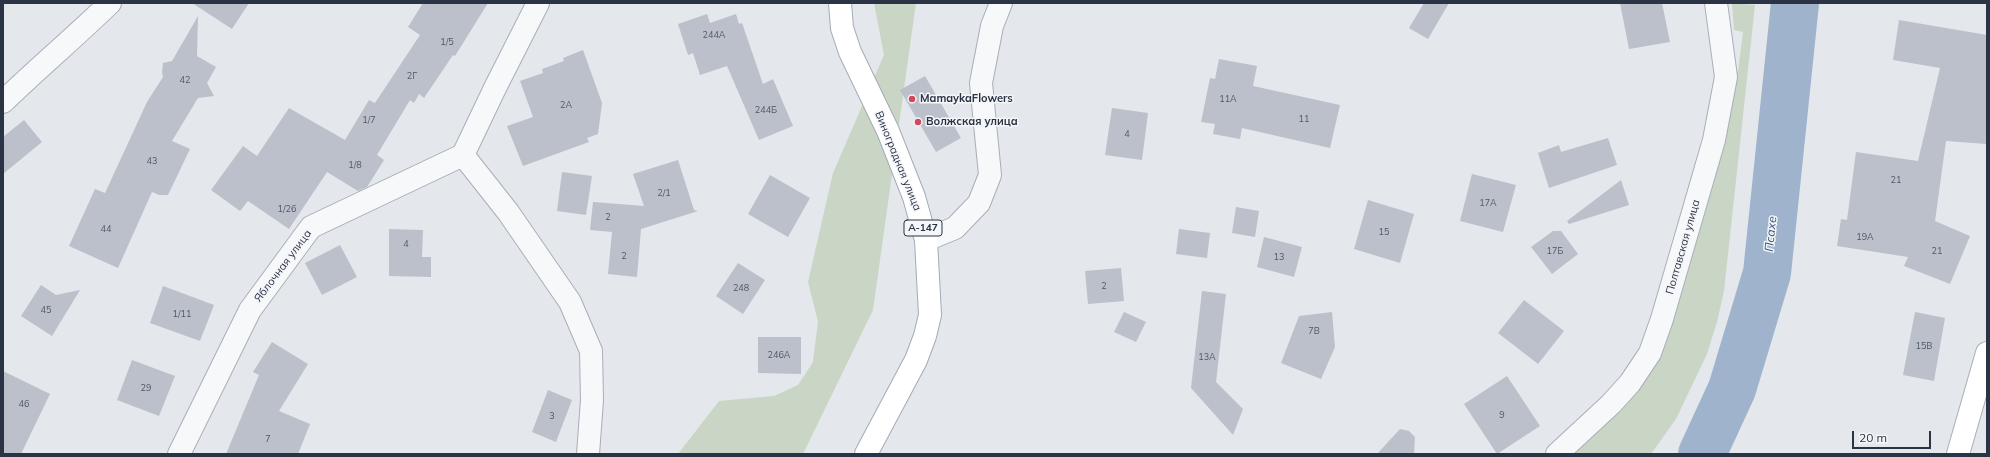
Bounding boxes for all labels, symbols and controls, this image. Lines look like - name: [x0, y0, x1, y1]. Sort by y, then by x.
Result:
- house number: 244А: [703, 30, 725, 40]
- house number: 1/5: [440, 37, 454, 47]
- house number: 2Г: [407, 71, 417, 81]
- house number: 42: [180, 75, 190, 85]
- place label: MamaykaFlowers: [920, 92, 1013, 106]
- marker: MamaykaFlowers: [907, 94, 917, 104]
- house number: 11А: [1219, 94, 1237, 104]
- house number: 2А: [560, 100, 572, 110]
- house number: 244Б: [755, 105, 777, 115]
- street label: Виноградная улица: [872, 109, 924, 213]
- house number: 11: [1299, 114, 1309, 124]
- house number: 1/7: [362, 115, 376, 125]
- place label: Волжская улица: [926, 115, 1018, 129]
- marker: Волжская улица: [913, 117, 923, 127]
- house number: 4: [1124, 129, 1130, 139]
- house number: 43: [147, 156, 157, 166]
- house number: 1/8: [348, 160, 362, 170]
- house number: 21: [1891, 175, 1901, 185]
- house number: 2/1: [657, 188, 671, 198]
- house number: 17А: [1479, 198, 1497, 208]
- street label: Полтавская улица: [1663, 198, 1703, 296]
- house number: 1/26: [278, 204, 296, 214]
- house number: 2: [605, 212, 611, 222]
- water label: Псахе: [1762, 216, 1780, 252]
- road number: А-147: [904, 220, 942, 236]
- house number: 44: [101, 224, 111, 234]
- street label: Яблочная улица: [252, 227, 314, 305]
- house number: 15: [1379, 227, 1389, 237]
- house number: 19А: [1856, 232, 1874, 242]
- house number: 4: [403, 239, 409, 249]
- house number: 17Б: [1547, 246, 1563, 256]
- house number: 21: [1932, 246, 1942, 256]
- house number: 2: [621, 251, 627, 261]
- house number: 13: [1274, 252, 1284, 262]
- house number: 2: [1101, 281, 1107, 291]
- house number: 248: [733, 283, 749, 293]
- house number: 45: [41, 305, 51, 315]
- house number: 1/11: [173, 309, 191, 319]
- house number: 7В: [1308, 326, 1320, 336]
- house number: 15В: [1916, 341, 1932, 351]
- house number: 246А: [768, 350, 790, 360]
- house number: 13А: [1198, 352, 1216, 362]
- house number: 29: [141, 383, 151, 393]
- house number: 46: [19, 399, 29, 409]
- house number: 9: [1499, 410, 1505, 420]
- house number: 3: [549, 411, 555, 421]
- scale bar: [1854, 423, 1933, 449]
- text: 20 m: [1859, 430, 1887, 445]
- house number: 7: [265, 434, 271, 444]

